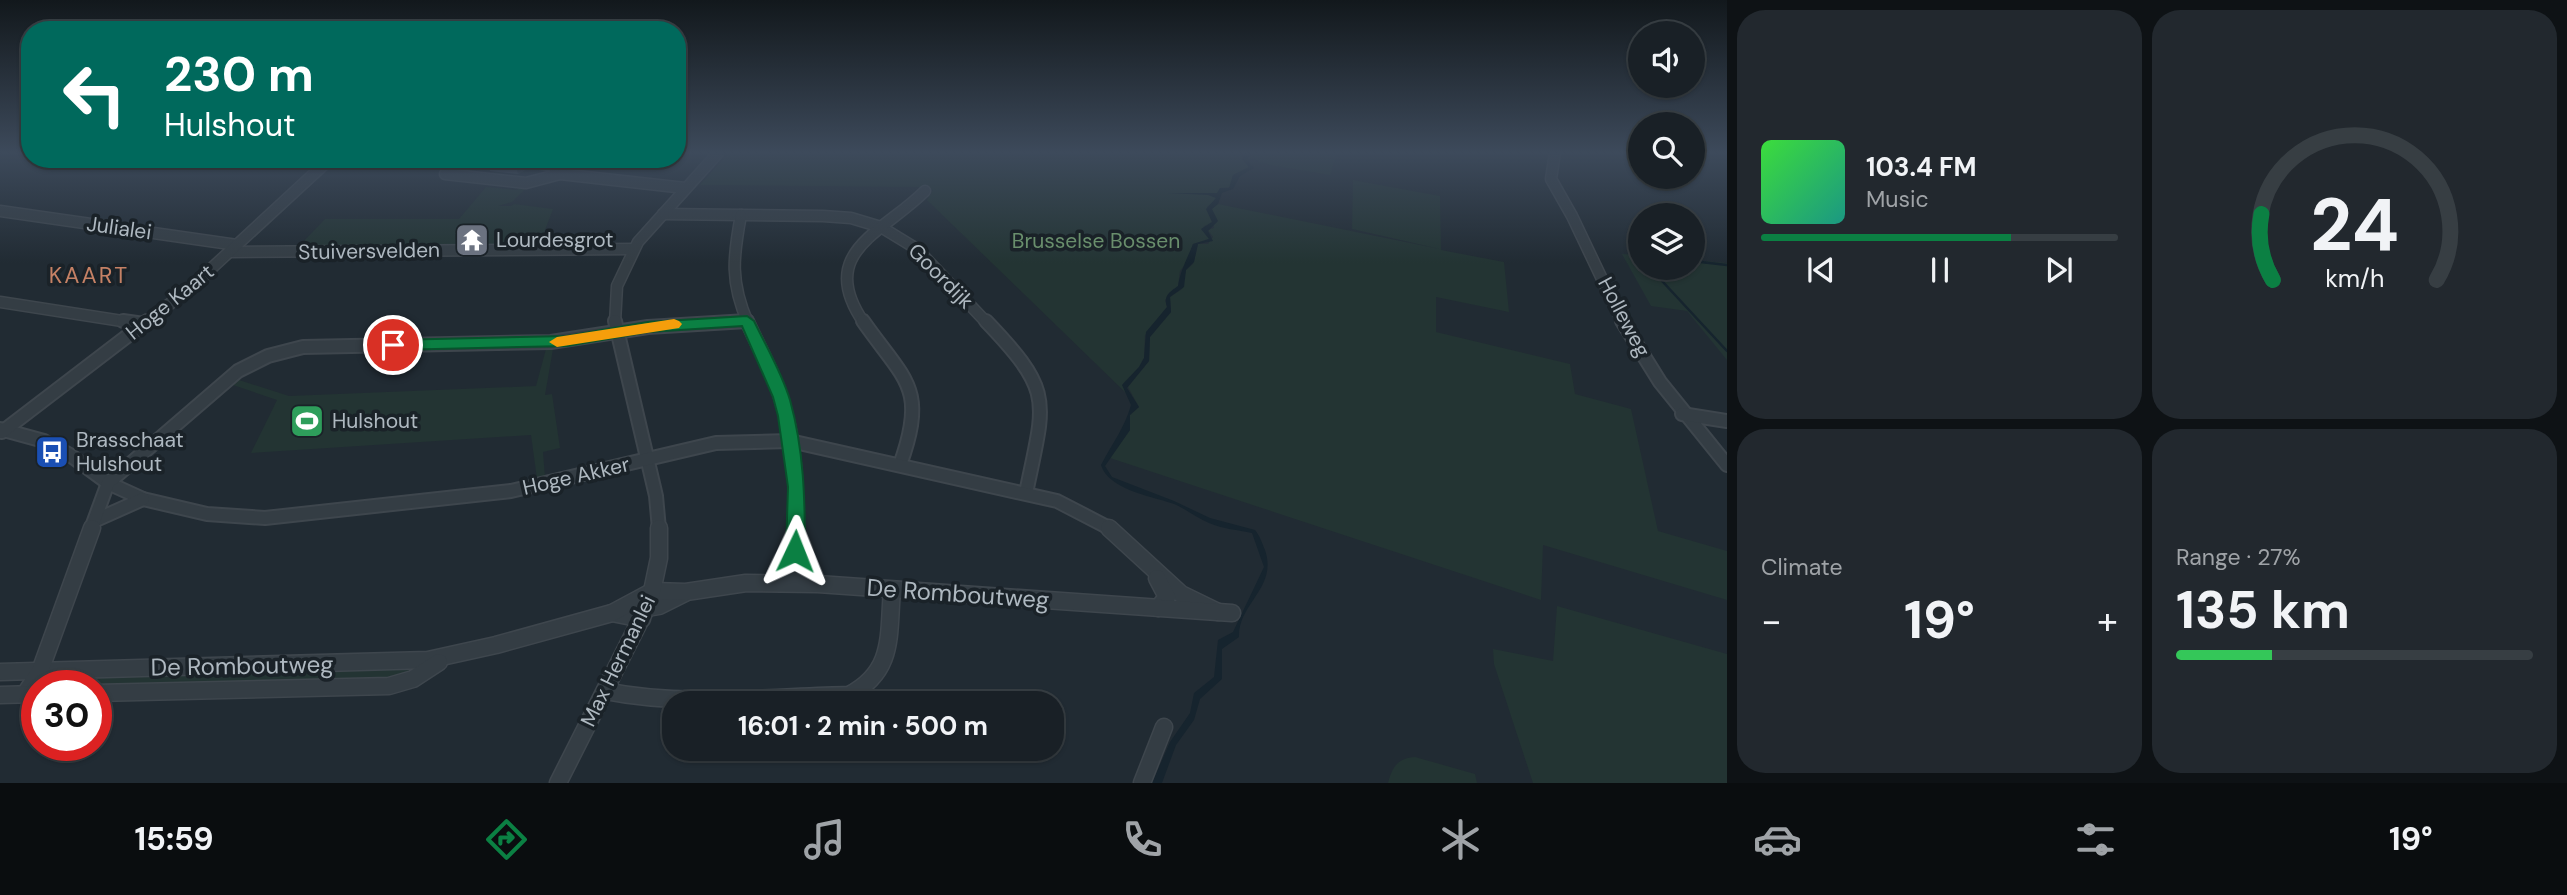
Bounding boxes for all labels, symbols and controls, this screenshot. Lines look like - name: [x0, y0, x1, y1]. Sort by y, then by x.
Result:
- map controls: [1628, 21, 1705, 280]
- button: sound: [1628, 21, 1705, 98]
- text: 230 m: [164, 42, 314, 106]
- icon: left: [49, 49, 140, 140]
- text: Hulshout: [164, 104, 296, 146]
- button: search: [1628, 112, 1705, 189]
- text: 103.4 FM: [1866, 150, 1977, 184]
- text: 24: [2310, 179, 2399, 274]
- text: Music: [1866, 184, 1929, 214]
- button: layers: [1628, 203, 1705, 280]
- street label: Julialei: [85, 210, 153, 246]
- temple icon: Lourdesgrot: [453, 221, 491, 259]
- place label: Lourdesgrot: [496, 226, 613, 254]
- park label: Brusselse Bossen: [1012, 227, 1180, 255]
- street label: Stuiversvelden: [298, 236, 440, 266]
- street label: Goordijk: [902, 237, 980, 315]
- icon: previous: [1802, 251, 1840, 289]
- icon: pause: [1921, 251, 1959, 289]
- icon: next: [2040, 251, 2078, 289]
- street label: Hoge Kaart: [120, 258, 220, 346]
- district label: KAART: [49, 260, 129, 290]
- text: km/h: [2325, 262, 2384, 295]
- street label: Holleweg: [1591, 272, 1657, 362]
- pin: [363, 315, 423, 375]
- icon: arrive: [374, 326, 412, 364]
- sports icon: Hulshout: [288, 402, 326, 440]
- place label: Hulshout: [332, 407, 418, 435]
- place label: Brasschaat Hulshout: [76, 426, 184, 478]
- bus stop icon: Brasschaat Hulshout: [33, 433, 71, 471]
- street label: Hoge Akker: [520, 450, 633, 502]
- position arrow: [758, 514, 832, 588]
- text: Range · 27%: [2176, 542, 2301, 572]
- text: Climate: [1761, 552, 1843, 582]
- street label: De Romboutweg: [866, 572, 1050, 615]
- text: 135 km: [2176, 576, 2350, 644]
- text: 19°: [1904, 586, 1975, 654]
- street label: Max Hermanlei: [574, 591, 662, 731]
- text: −: [1761, 596, 1782, 646]
- text: +: [2097, 596, 2118, 646]
- street label: De Romboutweg: [150, 648, 334, 683]
- speed limit sign: 30: [21, 670, 112, 761]
- text: 16:01 · 2 min · 500 m: [738, 709, 988, 743]
- icon: directions: [482, 815, 531, 864]
- icon: music: [800, 815, 849, 864]
- icon: phone: [1118, 815, 1167, 864]
- icon: climate: [1436, 815, 1485, 864]
- icon: car: [1753, 815, 1802, 864]
- icon: filters: [2071, 815, 2120, 864]
- text: 15:59: [134, 818, 214, 860]
- text: 19°: [2389, 818, 2433, 860]

